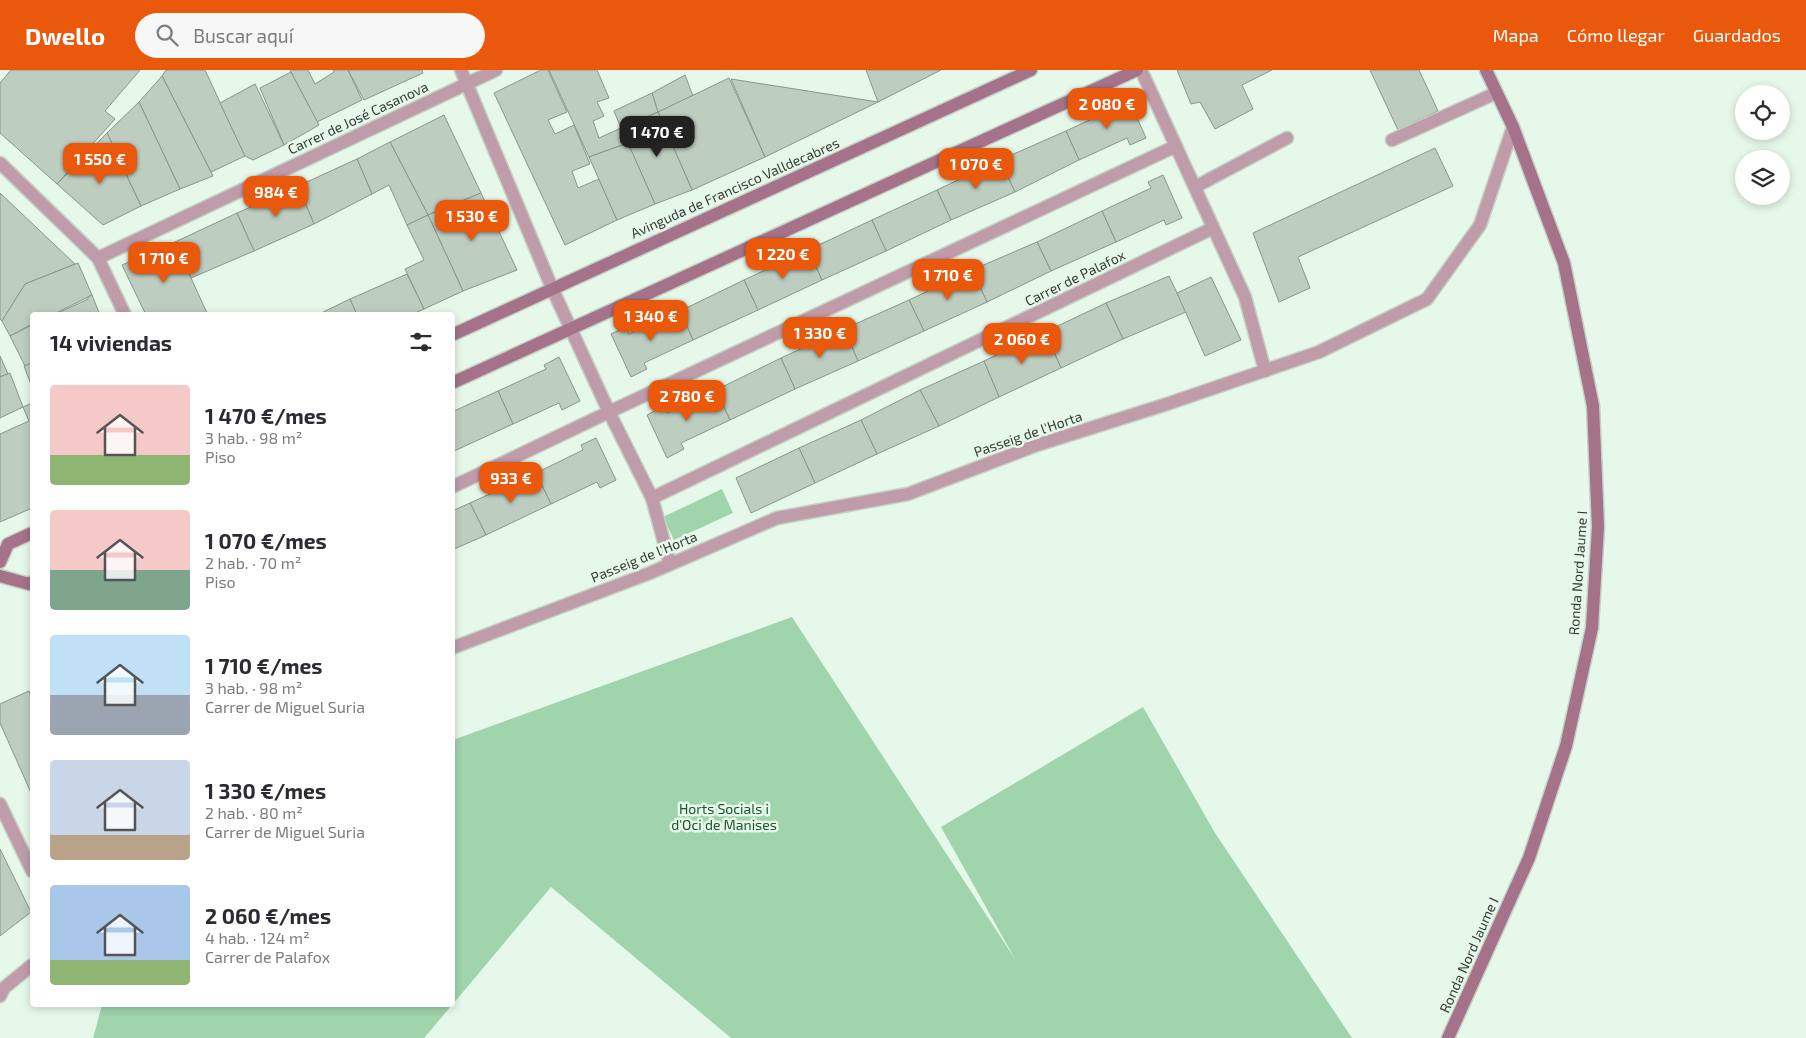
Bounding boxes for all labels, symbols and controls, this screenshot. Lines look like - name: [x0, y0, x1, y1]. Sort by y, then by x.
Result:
- search box: [135, 13, 485, 58]
- text: Dwello: [25, 21, 105, 50]
- icon: search: [153, 21, 181, 49]
- text: Buscar aquí: [193, 24, 293, 47]
- text: Mapa: [1493, 24, 1539, 46]
- text: Cómo llegar: [1567, 24, 1665, 46]
- text: Guardados: [1693, 24, 1781, 46]
- street label: Carrer de José Casanova: [285, 78, 431, 158]
- map controls: [1735, 85, 1790, 205]
- button: locate: [1735, 85, 1790, 140]
- pin: 2 080 €: [1061, 88, 1153, 130]
- text: 2 080 €: [1079, 94, 1135, 113]
- pin: 1 470 €: [611, 116, 703, 158]
- text: 1 470 €: [631, 122, 683, 141]
- street label: Avinguda de Francisco Valldecabres: [628, 134, 842, 241]
- pin: 1 550 €: [54, 142, 146, 185]
- pin: 1 070 €: [930, 148, 1022, 190]
- text: 1 550 €: [74, 149, 126, 168]
- button: layers: [1735, 150, 1790, 205]
- text: 1 070 €: [950, 154, 1002, 173]
- pin: 984 €: [241, 176, 311, 218]
- text: 984 €: [254, 182, 298, 201]
- pin: 1 530 €: [426, 200, 518, 242]
- text: 1 530 €: [446, 206, 498, 225]
- pin: 1 220 €: [737, 238, 829, 280]
- pin: 1 710 €: [118, 242, 210, 284]
- text: 1 220 €: [757, 244, 809, 263]
- street label: Carrer de Palafox: [1022, 246, 1128, 309]
- text: 1 710 €: [139, 248, 189, 267]
- pin: 1 710 €: [902, 258, 994, 301]
- text: 1 710 €: [923, 265, 973, 284]
- pin: 1 340 €: [605, 300, 697, 342]
- text: 1 340 €: [624, 306, 678, 325]
- pin: 1 330 €: [774, 316, 866, 359]
- pin: 2 060 €: [976, 322, 1068, 365]
- text: 1 330 €: [794, 323, 846, 342]
- icon: filters: [407, 328, 435, 356]
- text: 2 060 €: [994, 329, 1050, 348]
- text: 14 viviendas: [50, 330, 172, 355]
- pin: 2 780 €: [641, 380, 733, 422]
- text: 2 780 €: [660, 386, 715, 405]
- text: 1 470 €/mes: [205, 403, 327, 428]
- icon: home: [90, 405, 150, 465]
- street label: Passeig de l'Horta: [971, 407, 1084, 460]
- text: 3 hab. · 98 m²: [205, 428, 302, 447]
- text: Piso: [205, 447, 236, 466]
- pin: 933 €: [476, 462, 546, 504]
- text: 933 €: [490, 468, 532, 487]
- street label: Ronda Nord Jaume I: [1565, 510, 1590, 636]
- street label: Passeig de l'Horta: [588, 527, 700, 586]
- text: 1 070 €/mes: [205, 528, 327, 553]
- icon: home: [90, 530, 150, 590]
- text: 2 hab. · 70 m²: [205, 553, 301, 572]
- text: Piso: [205, 572, 236, 591]
- text: 1 710 €/mes: [205, 653, 322, 678]
- icon: home: [90, 655, 150, 715]
- text: 3 hab. · 98 m²: [205, 678, 302, 697]
- text: Carrer de Miguel Suria: [205, 697, 365, 716]
- text: 1 330 €/mes: [205, 778, 326, 803]
- icon: home: [90, 780, 150, 840]
- park label: Horts Socials i d'Oci de Manises: [671, 800, 777, 833]
- text: 2 hab. · 80 m²: [205, 803, 303, 822]
- text: Carrer de Miguel Suria: [205, 822, 365, 841]
- street label: Ronda Nord Jaume I: [1435, 894, 1502, 1015]
- text: 2 060 €/mes: [205, 903, 331, 928]
- icon: home: [90, 905, 150, 965]
- text: 4 hab. · 124 m²: [205, 928, 310, 947]
- text: Carrer de Palafox: [205, 947, 330, 966]

